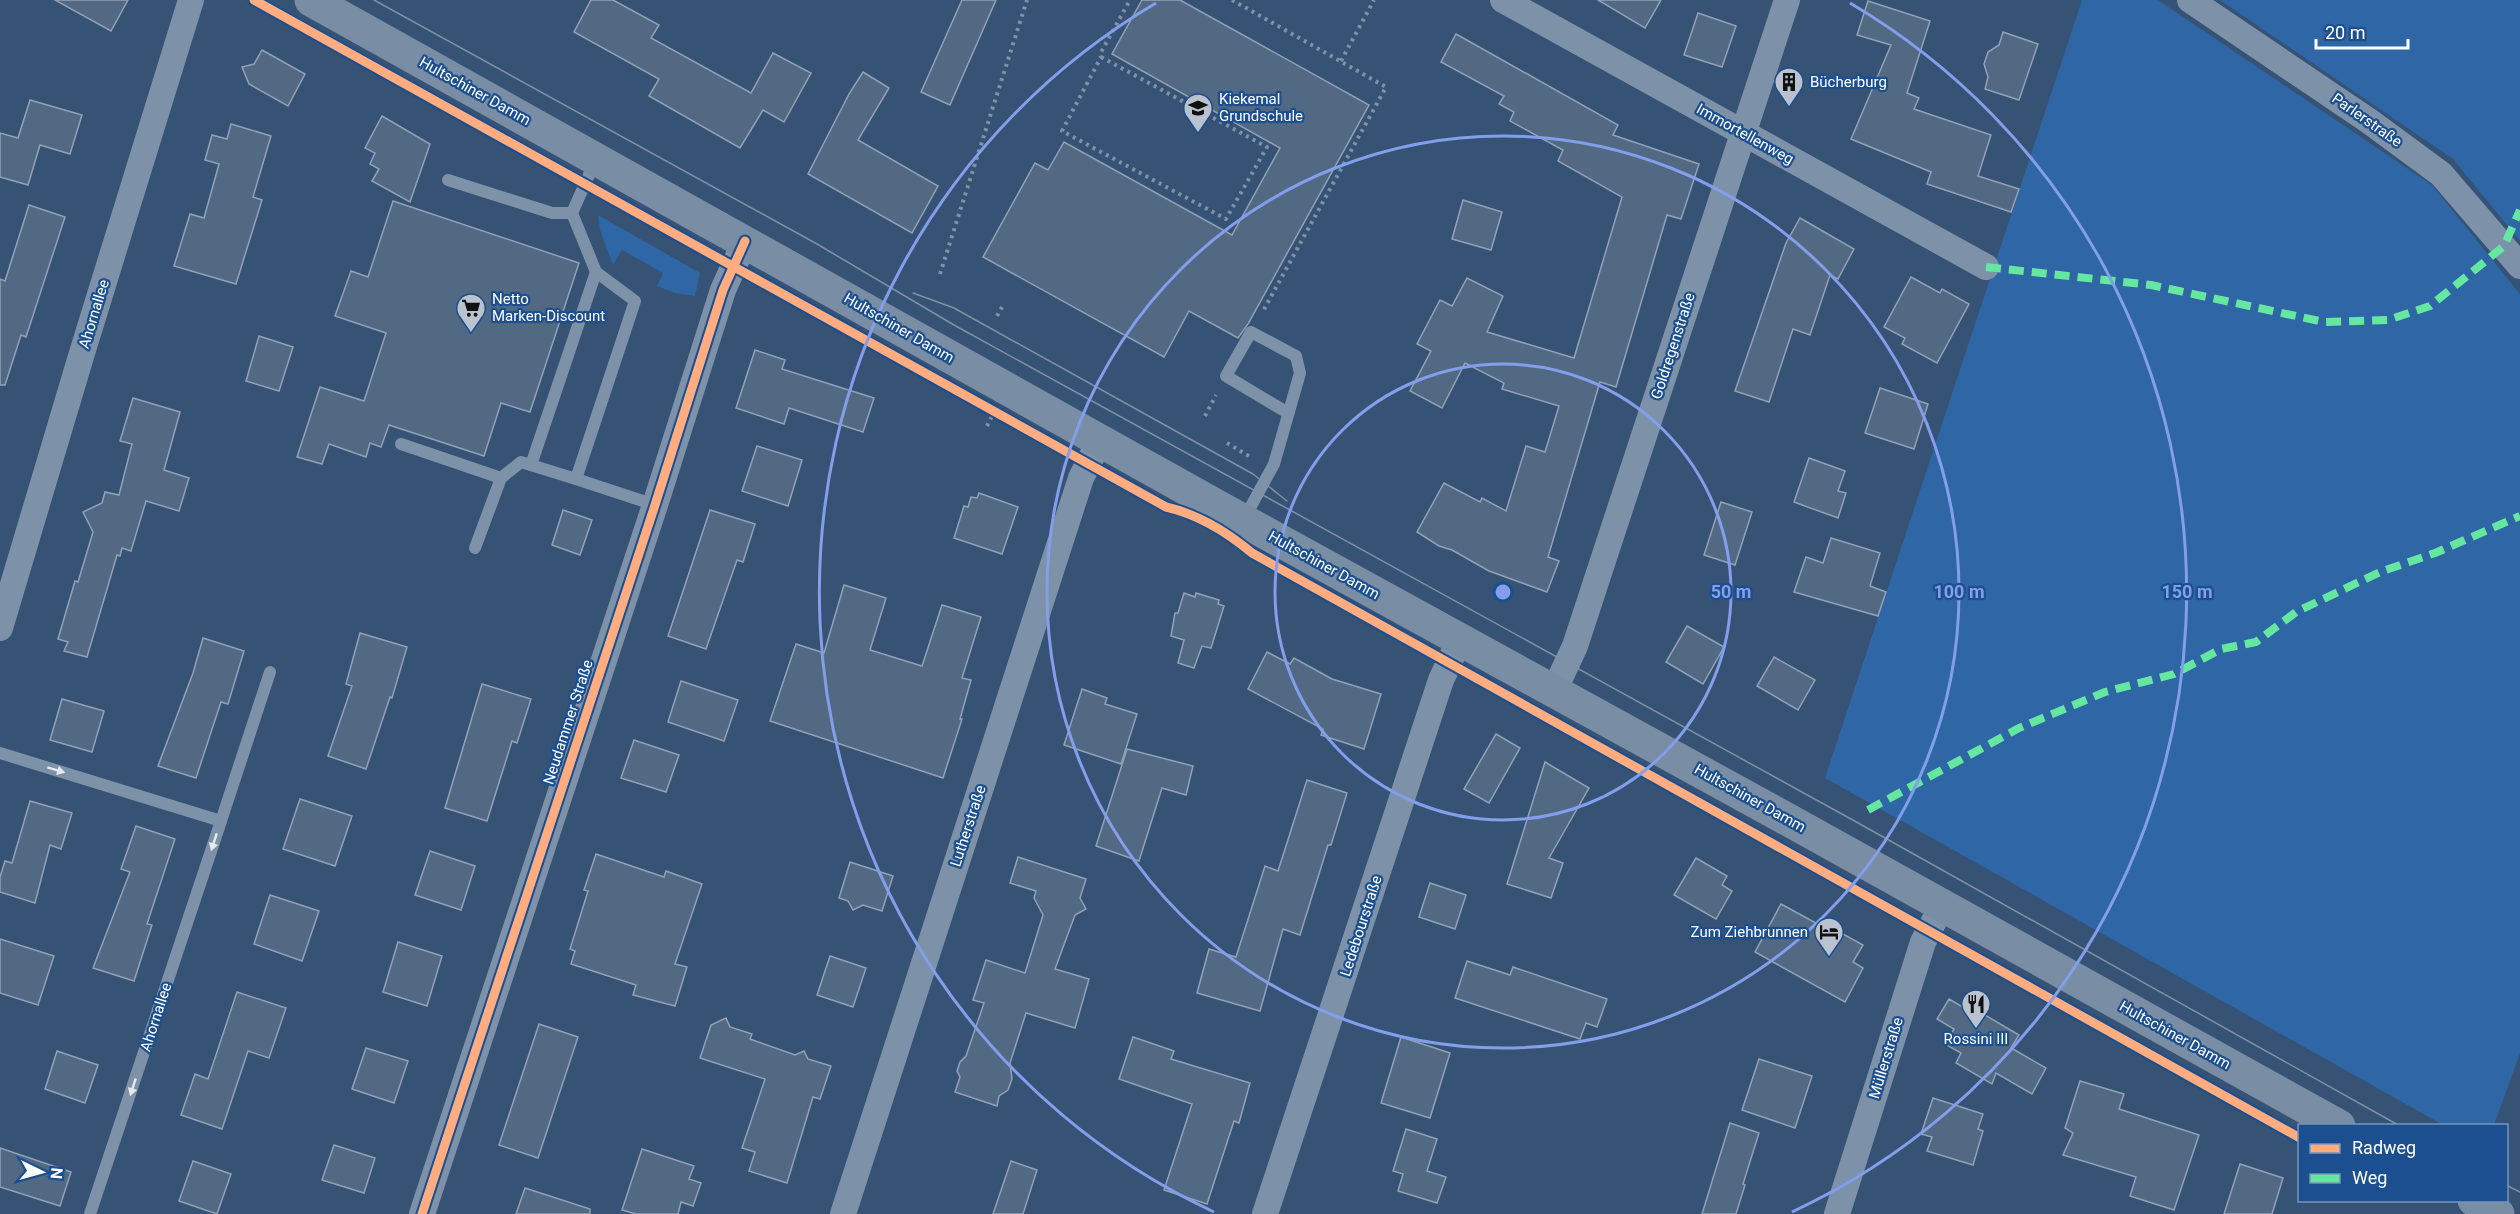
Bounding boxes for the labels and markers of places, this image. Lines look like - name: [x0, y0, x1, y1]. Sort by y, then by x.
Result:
- building icon: Bücherburg: [1773, 66, 1805, 108]
- place label: Bücherburg: [1810, 73, 1887, 91]
- place label: Kiekemal Grundschule: [1219, 90, 1303, 125]
- school or university icon: Kiekemal Grundschule: [1182, 92, 1214, 134]
- place label: Netto Marken-Discount: [492, 290, 605, 325]
- supermarket icon: Netto Marken-Discount: [455, 292, 487, 334]
- centre of rings: [1493, 582, 1513, 602]
- hotel icon: Zum Ziehbrunnen: [1813, 916, 1845, 958]
- place label: Zum Ziehbrunnen: [1691, 923, 1808, 941]
- restaurant icon: Rossini III: [1960, 988, 1992, 1030]
- place label: Rossini III: [1944, 1030, 2008, 1048]

